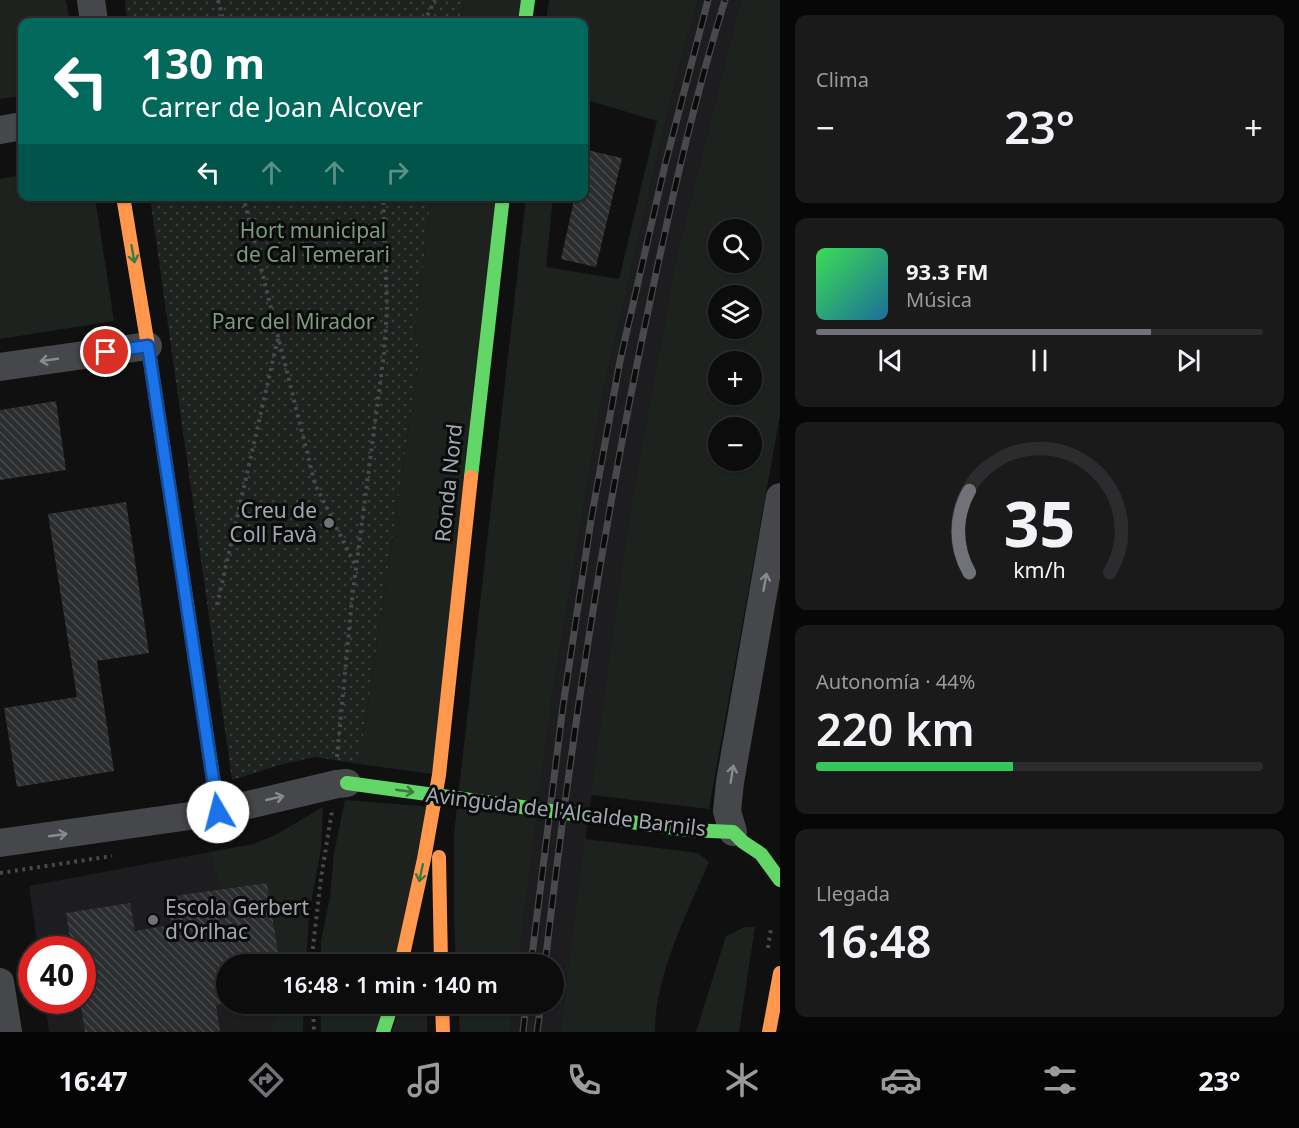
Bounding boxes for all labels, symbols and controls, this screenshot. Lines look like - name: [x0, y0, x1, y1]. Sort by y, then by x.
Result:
- text: 130 m: [141, 34, 265, 91]
- icon: left: [42, 42, 120, 120]
- text: Clima: [816, 66, 869, 93]
- text: Carrer de Joan Alcover: [141, 88, 423, 125]
- text: 23°: [1004, 96, 1075, 157]
- text: −: [816, 105, 835, 150]
- text: +: [1244, 105, 1263, 150]
- icon: left: [192, 156, 225, 189]
- icon: ahead: [255, 156, 288, 189]
- icon: ahead: [318, 156, 351, 189]
- icon: right: [381, 156, 414, 189]
- park label: Hort municipal de Cal Temerari: [236, 216, 390, 268]
- map controls: [708, 219, 762, 471]
- button: search: [708, 219, 762, 273]
- one-way arrow: [127, 244, 138, 264]
- text: 93.3 FM: [906, 256, 988, 286]
- button: layers: [708, 285, 762, 339]
- text: Música: [906, 286, 972, 313]
- park label: Parc del Mirador: [212, 307, 375, 335]
- pin: [80, 326, 131, 377]
- icon: arrive: [89, 335, 122, 368]
- icon: previous: [874, 344, 907, 377]
- icon: pause: [1023, 344, 1056, 377]
- icon: next: [1172, 344, 1205, 377]
- button: +: [708, 351, 762, 405]
- one-way arrow: [39, 355, 59, 366]
- button: −: [708, 417, 762, 471]
- street label: Ronda Nord: [428, 422, 468, 543]
- text: 35: [1004, 480, 1075, 565]
- place label: Creu de Coll Favà: [230, 496, 317, 548]
- marker: Creu de Coll Favà: [322, 516, 336, 530]
- text: km/h: [1013, 555, 1066, 584]
- one-way arrow: [760, 573, 771, 593]
- text: Autonomía · 44%: [816, 668, 975, 695]
- text: 220 km: [816, 698, 975, 759]
- one-way arrow: [726, 765, 737, 785]
- position arrow: [186, 780, 250, 844]
- street label: Avinguda de l'Alcalde Barnils: [425, 780, 708, 842]
- one-way arrow: [395, 786, 414, 797]
- one-way arrow: [265, 792, 284, 803]
- one-way arrow: [48, 829, 67, 840]
- one-way arrow: [415, 863, 426, 883]
- text: Llegada: [816, 880, 890, 907]
- place label: Escola Gerbert d'Orlhac: [165, 893, 309, 945]
- text: 16:48: [816, 910, 931, 971]
- marker: Escola Gerbert d'Orlhac: [146, 913, 160, 927]
- speed limit sign: 40: [18, 936, 96, 1014]
- text: 16:48 · 1 min · 140 m: [282, 969, 498, 999]
- icon: directions: [245, 1059, 287, 1101]
- icon: music: [404, 1059, 446, 1101]
- icon: phone: [563, 1059, 605, 1101]
- icon: climate: [721, 1059, 763, 1101]
- icon: car: [880, 1059, 922, 1101]
- icon: filters: [1039, 1059, 1081, 1101]
- text: 16:47: [58, 1062, 128, 1099]
- text: 23°: [1198, 1062, 1241, 1099]

